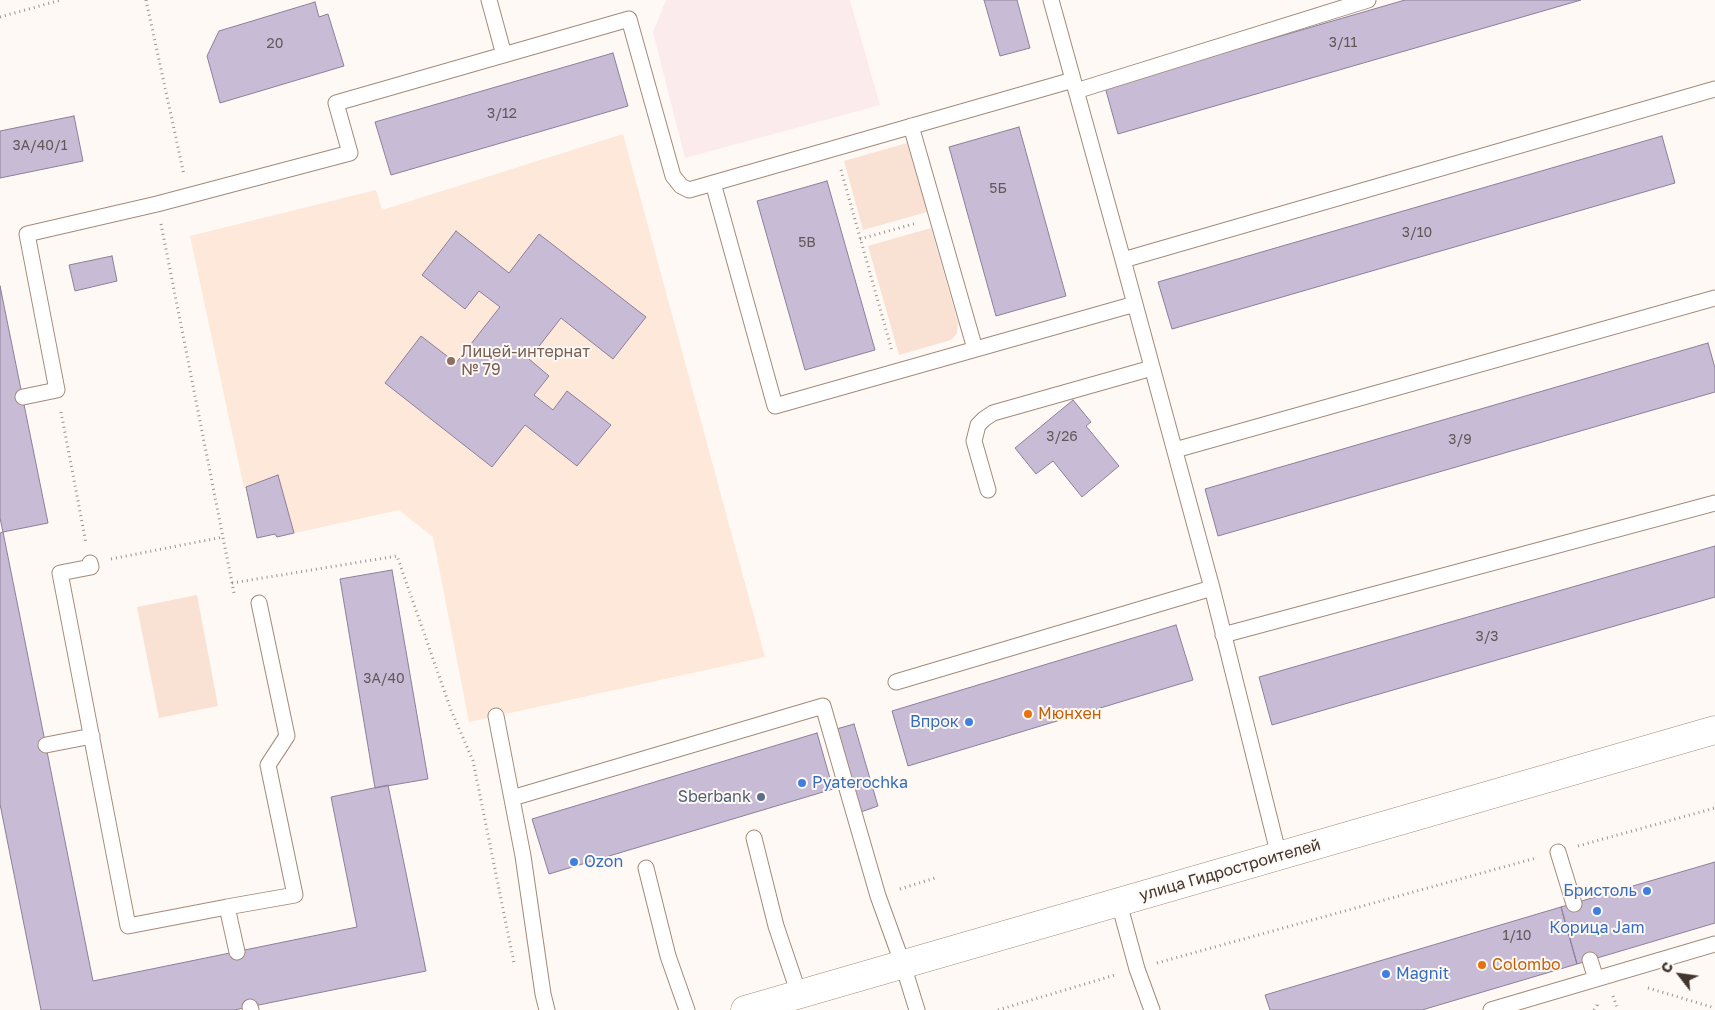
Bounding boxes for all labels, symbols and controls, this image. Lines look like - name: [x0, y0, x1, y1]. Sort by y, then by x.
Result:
- house number: 3/11: [1329, 35, 1357, 51]
- house number: 20: [267, 36, 283, 52]
- house number: 3/12: [487, 106, 517, 122]
- house number: 3А/40/1: [12, 138, 68, 154]
- house number: 5Б: [989, 181, 1007, 197]
- house number: 3/10: [1402, 225, 1432, 241]
- house number: 5В: [798, 235, 816, 251]
- place label: Лицей-интернат № 79: [461, 342, 590, 380]
- marker: Лицей-интернат № 79: [445, 355, 457, 367]
- house number: 3/26: [1046, 429, 1078, 445]
- house number: 3/9: [1448, 432, 1472, 448]
- house number: 3/3: [1475, 629, 1499, 645]
- house number: 3А/40: [363, 671, 405, 687]
- place label: Мюнхен: [1038, 704, 1101, 724]
- marker: Мюнхен: [1022, 708, 1034, 720]
- place label: Впрок: [910, 712, 959, 732]
- marker: Впрок: [963, 716, 975, 728]
- place label: Pyaterochka: [812, 773, 908, 793]
- marker: Pyaterochka: [796, 777, 808, 789]
- place label: Sberbank: [678, 787, 751, 807]
- marker: Sberbank: [755, 791, 767, 803]
- street label: улица Гидростроителей: [1137, 835, 1323, 905]
- place label: Ozon: [584, 852, 623, 872]
- marker: Ozon: [568, 856, 580, 868]
- place label: Бристоль: [1563, 881, 1637, 901]
- marker: Бристоль: [1641, 885, 1653, 897]
- marker: Корица Jam: [1591, 905, 1603, 917]
- place label: Корица Jam: [1549, 918, 1645, 938]
- house number: 1/10: [1503, 928, 1531, 944]
- north arrow: [1655, 950, 1705, 1000]
- place label: Colombo: [1492, 955, 1561, 975]
- marker: Colombo: [1476, 959, 1488, 971]
- text: С: [1657, 959, 1676, 976]
- place label: Magnit: [1396, 964, 1449, 984]
- marker: Magnit: [1380, 968, 1392, 980]

